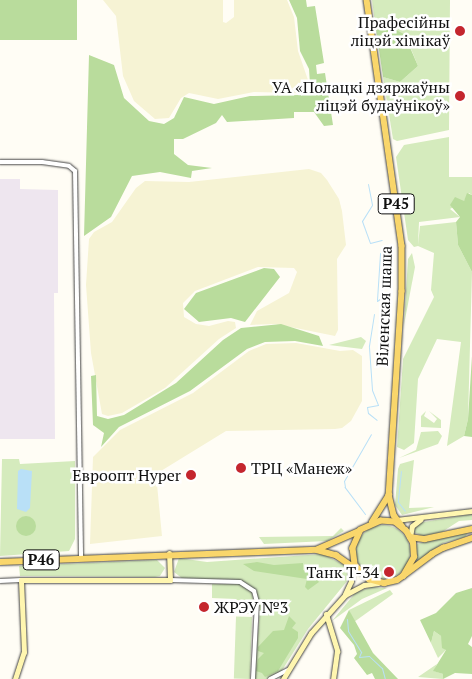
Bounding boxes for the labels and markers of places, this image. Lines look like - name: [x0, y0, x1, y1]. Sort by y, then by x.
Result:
- place label: Прафесійны ліцэй хімікаў: [351, 12, 450, 50]
- marker: Прафесійны ліцэй хімікаў: [454, 25, 466, 37]
- place label: УА «Полацкі дзяржаўны ліцэй будаўнікоў»: [271, 77, 450, 115]
- marker: УА «Полацкі дзяржаўны ліцэй будаўнікоў»: [454, 90, 466, 102]
- place label: ТРЦ «Манеж»: [251, 458, 352, 478]
- marker: ТРЦ «Манеж»: [235, 462, 247, 474]
- place label: Евроопт Hyper: [72, 465, 181, 485]
- marker: Евроопт Hyper: [185, 469, 197, 481]
- place label: Танк Т-34: [306, 562, 379, 582]
- marker: Танк Т-34: [383, 566, 395, 578]
- place label: ЖРЭУ №3: [214, 597, 289, 617]
- marker: ЖРЭУ №3: [198, 601, 210, 613]

